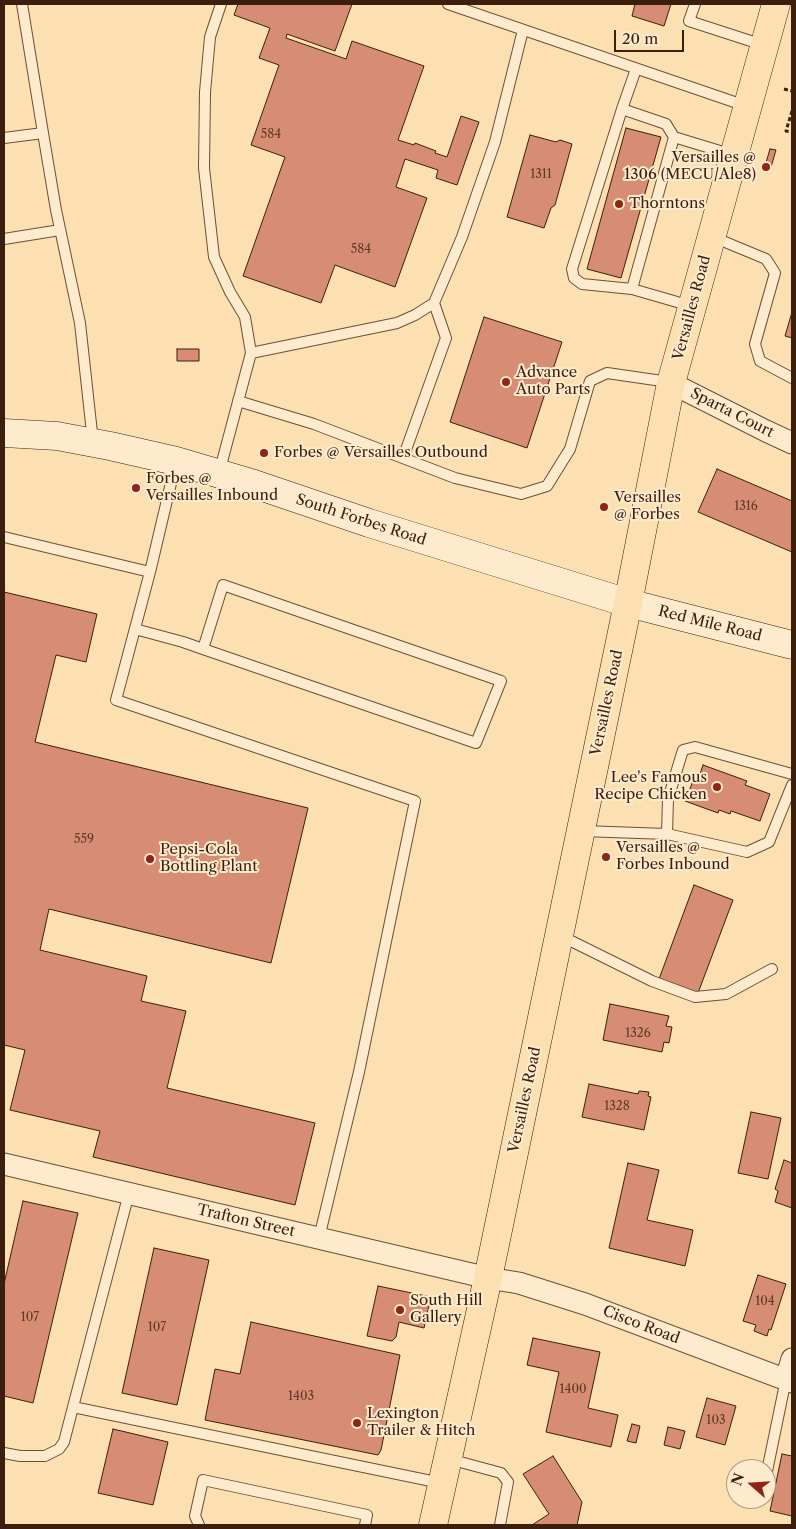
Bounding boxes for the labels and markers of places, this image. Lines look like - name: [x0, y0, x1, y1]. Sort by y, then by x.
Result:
- place label: Versailles @ 1306 (MECU/Ale8): [624, 149, 756, 184]
- marker: Versailles @ 1306 (MECU/Ale8): [760, 161, 772, 173]
- place label: Thorntons: [629, 195, 705, 213]
- marker: Thorntons: [613, 198, 625, 210]
- place label: Advance Auto Parts: [516, 364, 590, 399]
- marker: Advance Auto Parts: [500, 376, 512, 388]
- place label: Forbes @ Versailles Outbound: [274, 444, 488, 462]
- marker: Forbes @ Versailles Outbound: [258, 447, 270, 459]
- place label: Forbes @ Versailles Inbound: [146, 470, 278, 505]
- marker: Forbes @ Versailles Inbound: [130, 482, 142, 494]
- place label: Versailles @ Forbes: [614, 489, 681, 524]
- marker: Versailles @ Forbes: [598, 501, 610, 513]
- place label: Lee's Famous Recipe Chicken: [594, 769, 707, 804]
- marker: Lee's Famous Recipe Chicken: [711, 781, 723, 793]
- place label: Versailles @ Forbes Inbound: [616, 839, 730, 874]
- place label: Pepsi-Cola Bottling Plant: [160, 841, 258, 876]
- marker: Versailles @ Forbes Inbound: [600, 851, 612, 863]
- marker: Pepsi-Cola Bottling Plant: [144, 853, 156, 865]
- place label: South Hill Gallery: [410, 1292, 482, 1327]
- marker: South Hill Gallery: [394, 1304, 406, 1316]
- place label: Lexington Trailer & Hitch: [367, 1405, 475, 1440]
- marker: Lexington Trailer & Hitch: [351, 1417, 363, 1429]

